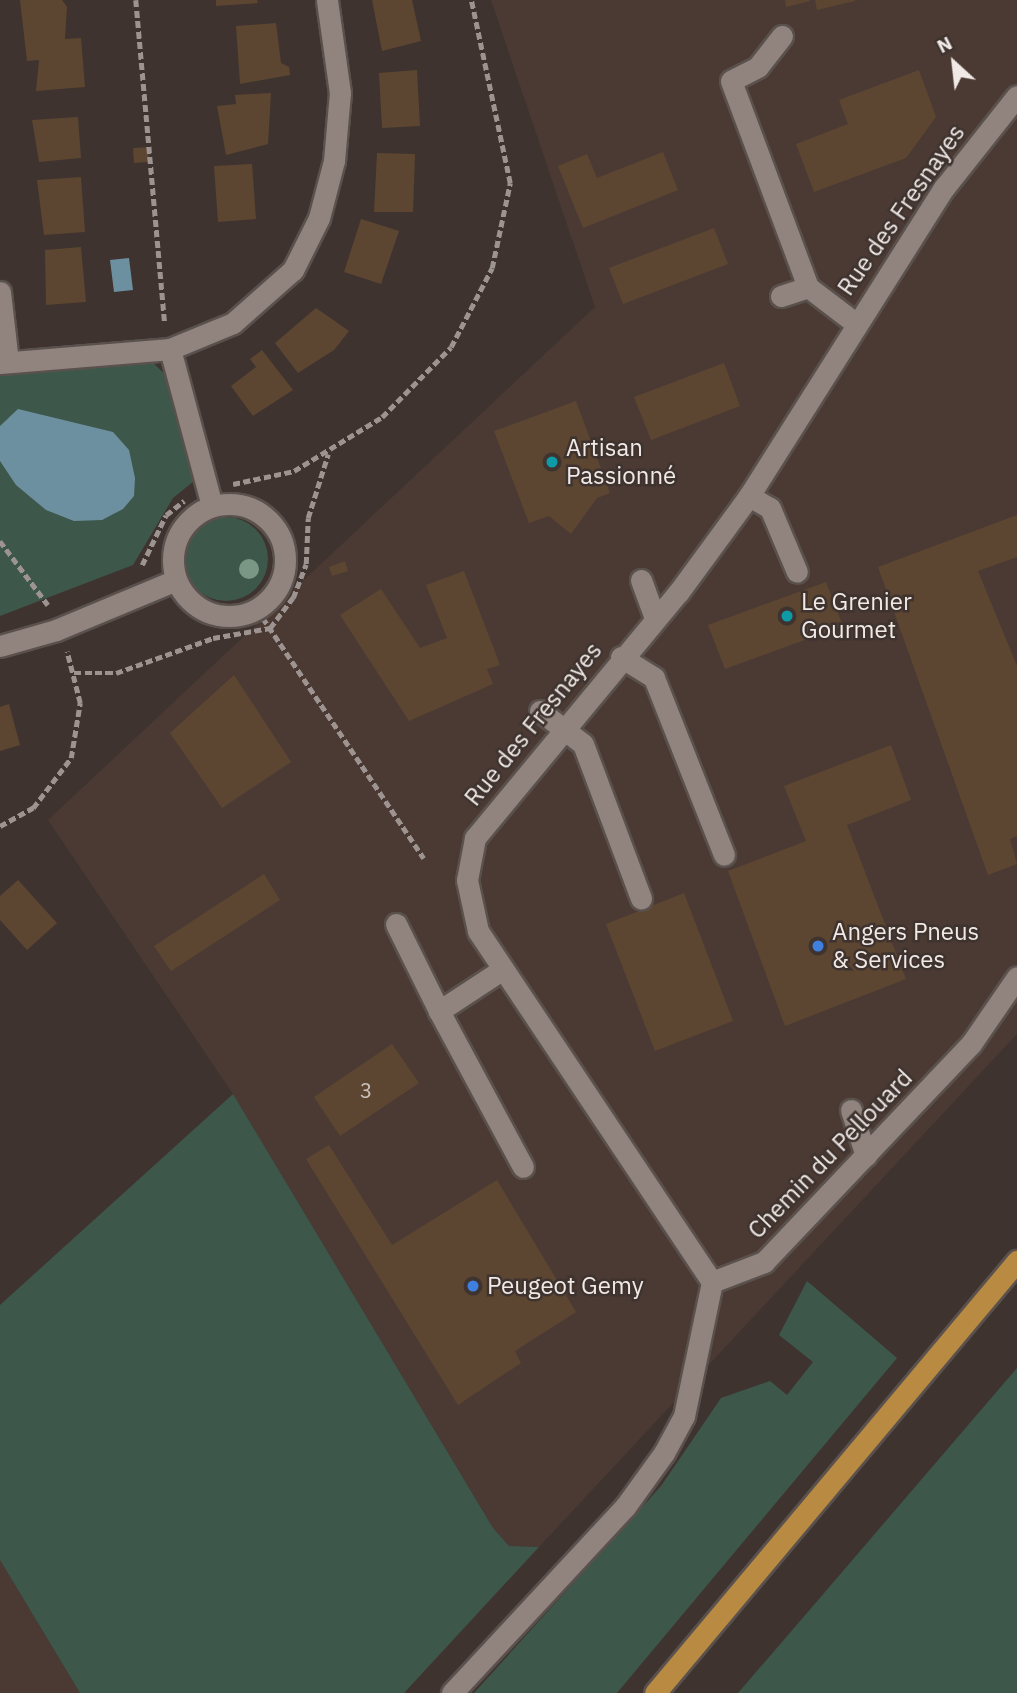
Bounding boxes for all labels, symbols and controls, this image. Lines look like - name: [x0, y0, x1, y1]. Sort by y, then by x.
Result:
- north arrow: [919, 28, 989, 98]
- text: N: [933, 30, 956, 58]
- street label: Rue des Fresnayes: [831, 119, 971, 301]
- place label: Artisan Passionné: [566, 434, 676, 490]
- marker: Artisan Passionné: [544, 454, 560, 470]
- place label: Le Grenier Gourmet: [801, 588, 912, 644]
- marker: Le Grenier Gourmet: [779, 608, 795, 624]
- street label: Rue des Fresnayes: [458, 637, 608, 811]
- place label: Angers Pneus & Services: [832, 918, 979, 974]
- marker: Angers Pneus & Services: [810, 938, 826, 954]
- street label: Chemin du Pellouard: [742, 1063, 918, 1245]
- house number: 3: [360, 1077, 372, 1103]
- place label: Peugeot Gemy: [487, 1272, 644, 1300]
- marker: Peugeot Gemy: [465, 1278, 481, 1294]

